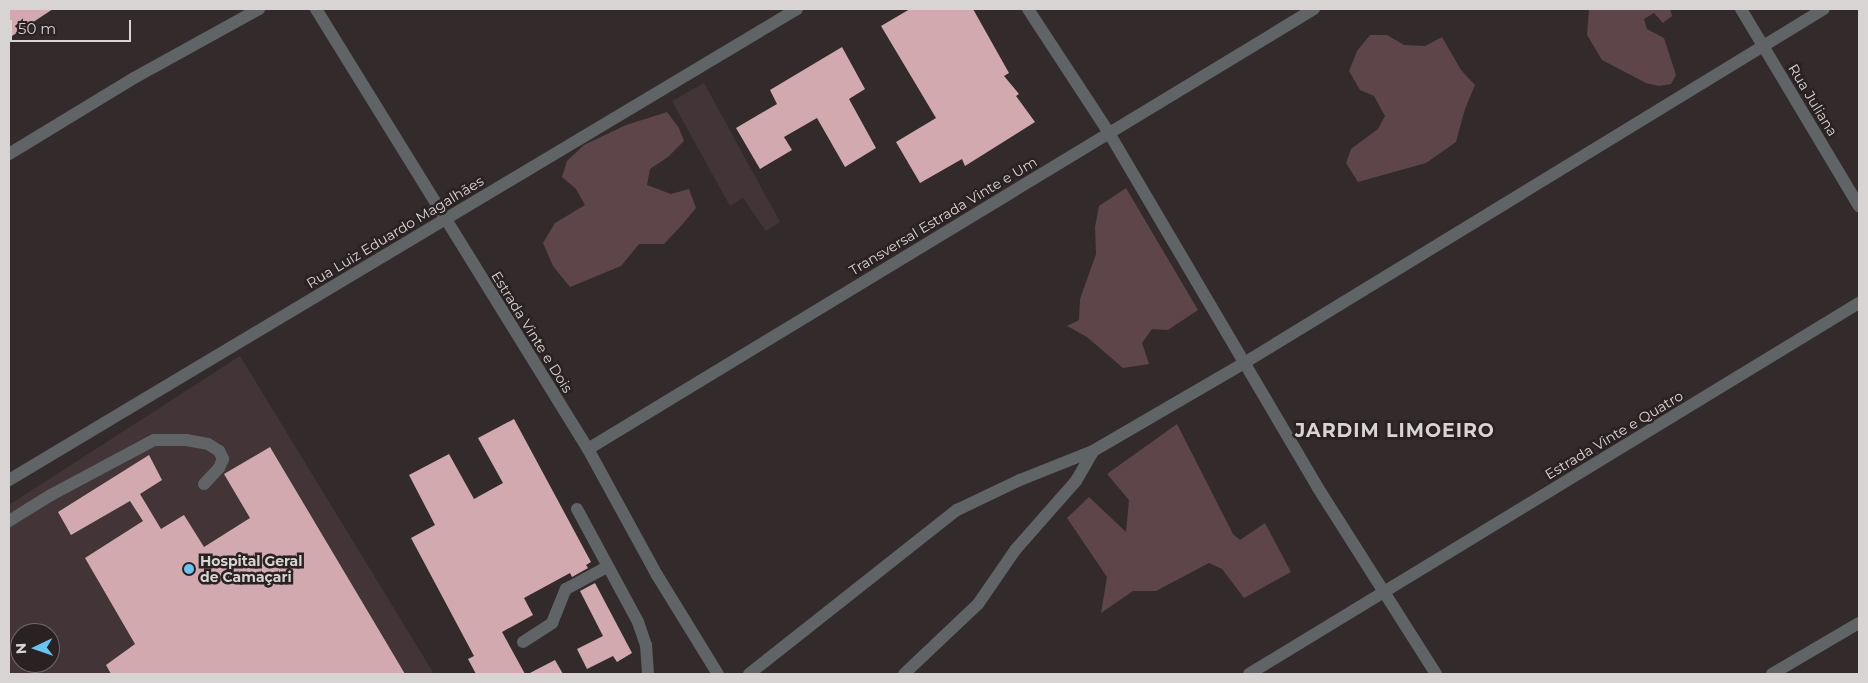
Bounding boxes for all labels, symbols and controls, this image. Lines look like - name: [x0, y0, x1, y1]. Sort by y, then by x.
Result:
- scale bar: [12, 10, 134, 42]
- text: 50 m: [18, 19, 56, 38]
- street label: Rua Juliana: [1785, 61, 1841, 139]
- street label: Transversal Estrada Vinte e Um: [846, 153, 1040, 279]
- street label: Rua Luiz Eduardo Magalhães: [303, 172, 487, 292]
- street label: Estrada Vinte e Dois: [488, 268, 576, 396]
- street label: Estrada Vinte e Quatro: [1542, 387, 1686, 483]
- district label: JARDIM LIMOEIRO: [1293, 420, 1497, 442]
- place label: Hospital Geral de Camaçari: [200, 553, 302, 586]
- marker: Hospital Geral de Camaçari: [182, 562, 196, 576]
- north arrow: [10, 623, 60, 673]
- text: N: [12, 643, 30, 655]

